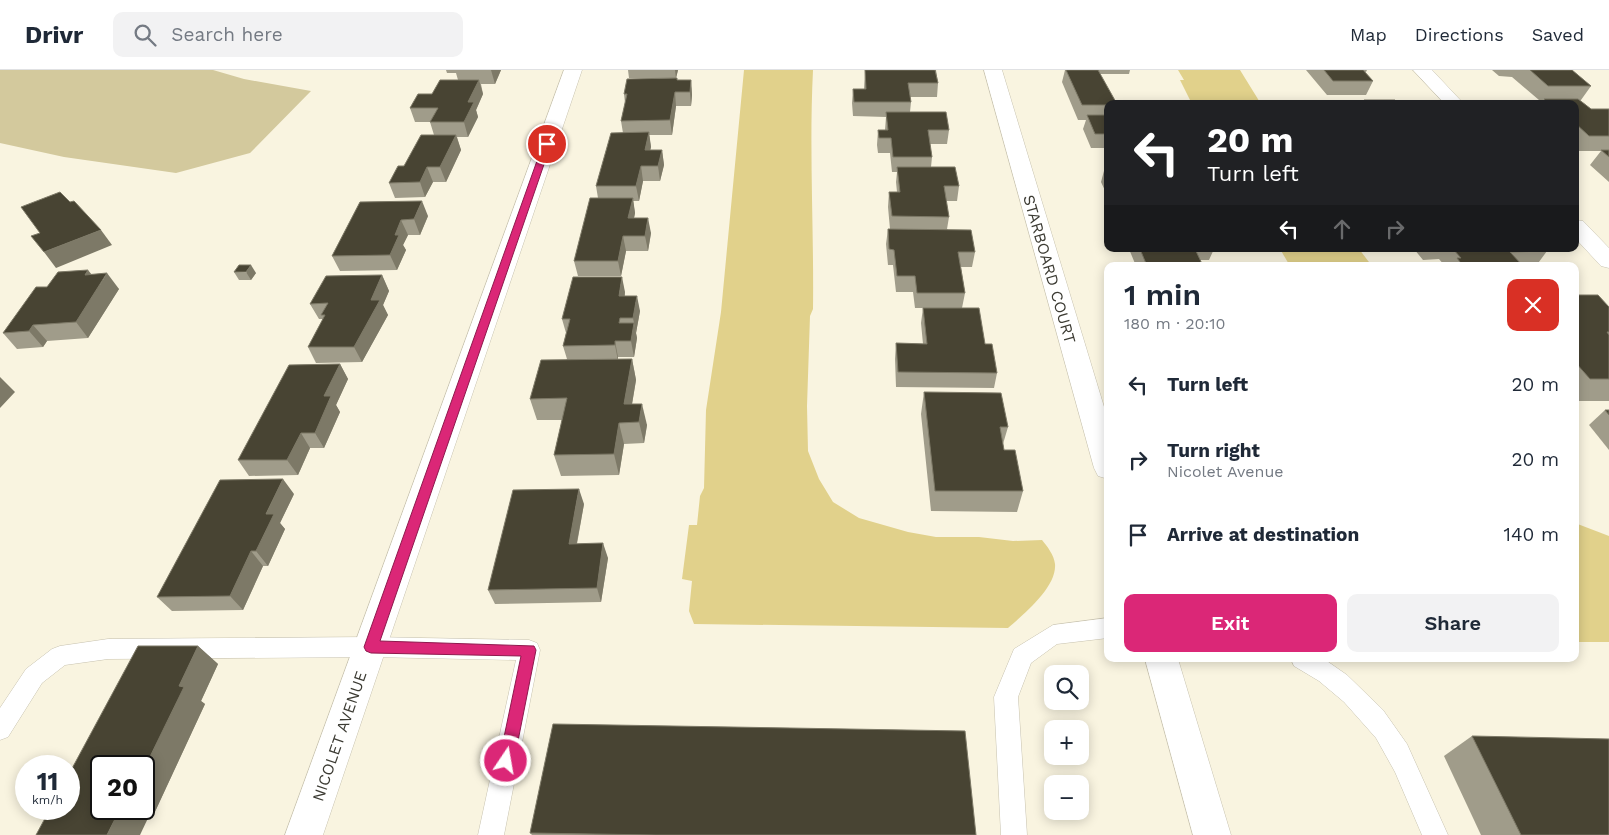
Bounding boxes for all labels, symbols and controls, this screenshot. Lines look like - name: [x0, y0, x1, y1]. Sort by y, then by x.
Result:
- search box: [113, 12, 463, 57]
- text: Drivr: [25, 21, 83, 49]
- icon: search: [131, 21, 159, 49]
- text: Search here: [171, 23, 283, 46]
- text: Map: [1350, 24, 1387, 45]
- text: Directions: [1415, 24, 1504, 45]
- text: Saved: [1532, 24, 1584, 45]
- text: 20 m: [1207, 119, 1293, 161]
- icon: left: [1124, 120, 1189, 185]
- pin: [526, 123, 568, 165]
- icon: arrive: [533, 130, 561, 158]
- text: Turn left: [1207, 161, 1299, 186]
- street label: STARBOARD COURT: [1019, 193, 1080, 346]
- icon: left: [1275, 215, 1303, 243]
- icon: ahead: [1328, 215, 1356, 243]
- icon: right: [1381, 215, 1409, 243]
- text: 1 min: [1124, 277, 1201, 312]
- button: close: [1507, 279, 1559, 331]
- text: 180 m · 20:10: [1124, 314, 1226, 333]
- icon: left: [1124, 371, 1152, 399]
- text: Turn left: [1167, 373, 1248, 396]
- text: 20 m: [1512, 373, 1559, 396]
- text: Turn right: [1167, 439, 1260, 462]
- icon: right: [1124, 446, 1152, 474]
- text: 20 m: [1512, 448, 1559, 471]
- text: Nicolet Avenue: [1167, 462, 1284, 481]
- icon: arrive: [1124, 521, 1152, 549]
- text: Arrive at destination: [1167, 523, 1359, 546]
- text: 140 m: [1504, 523, 1559, 546]
- button: Exit: [1124, 594, 1337, 652]
- button: Share: [1347, 594, 1559, 652]
- map controls: [1044, 665, 1089, 820]
- button: search: [1044, 665, 1089, 710]
- street label: NICOLET AVENUE: [308, 668, 371, 804]
- button: +: [1044, 720, 1089, 765]
- position arrow: [479, 734, 531, 786]
- speed limit sign: 20: [90, 755, 155, 820]
- text: 11: [37, 767, 58, 796]
- button: −: [1044, 775, 1089, 820]
- text: km/h: [32, 793, 63, 807]

